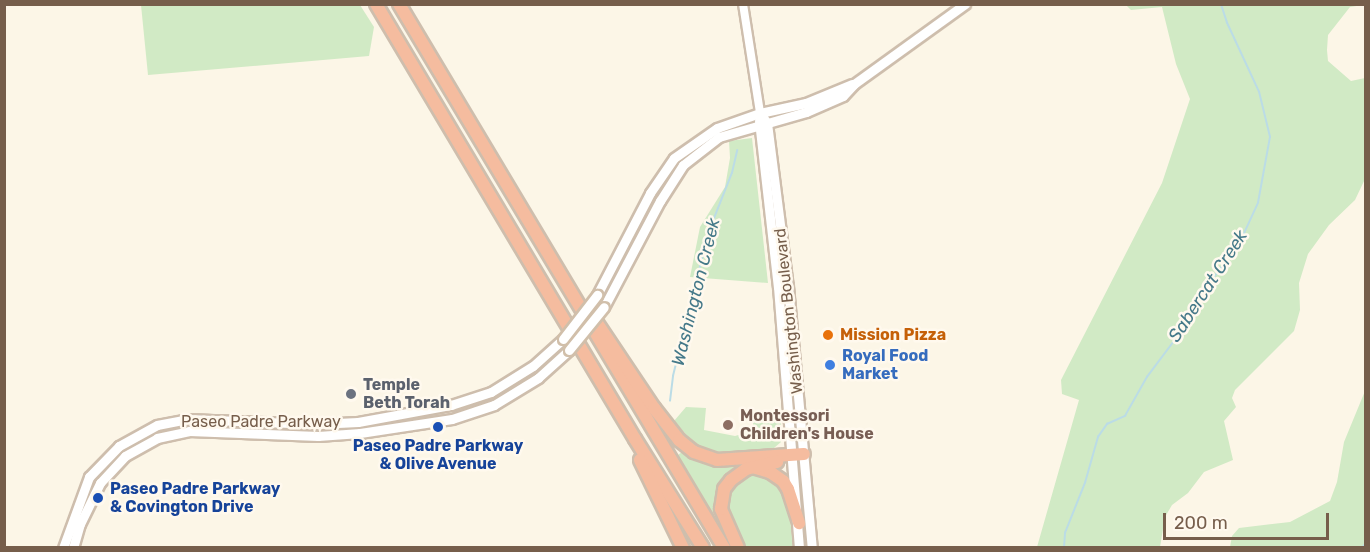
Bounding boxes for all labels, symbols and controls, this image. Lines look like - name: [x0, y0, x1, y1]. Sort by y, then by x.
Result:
- water label: Washington Creek: [667, 216, 725, 368]
- water label: Sabercat Creek: [1164, 226, 1252, 346]
- street label: Washington Boulevard: [771, 227, 807, 395]
- place label: Mission Pizza: [840, 325, 946, 345]
- marker: Mission Pizza: [821, 328, 835, 342]
- place label: Royal Food Market: [842, 346, 928, 384]
- marker: Royal Food Market: [823, 358, 837, 372]
- place label: Temple Beth Torah: [363, 375, 450, 413]
- marker: Temple Beth Torah: [344, 387, 358, 401]
- place label: Montessori Children's House: [740, 406, 874, 444]
- street label: Paseo Padre Parkway: [181, 412, 341, 432]
- marker: Montessori Children's House: [721, 418, 735, 432]
- marker: Paseo Padre Parkway & Olive Avenue: [431, 420, 445, 434]
- place label: Paseo Padre Parkway & Olive Avenue: [353, 436, 523, 474]
- place label: Paseo Padre Parkway & Covington Drive: [110, 479, 280, 517]
- marker: Paseo Padre Parkway & Covington Drive: [91, 491, 105, 505]
- scale bar: [1166, 501, 1332, 539]
- text: 200 m: [1174, 512, 1228, 534]

